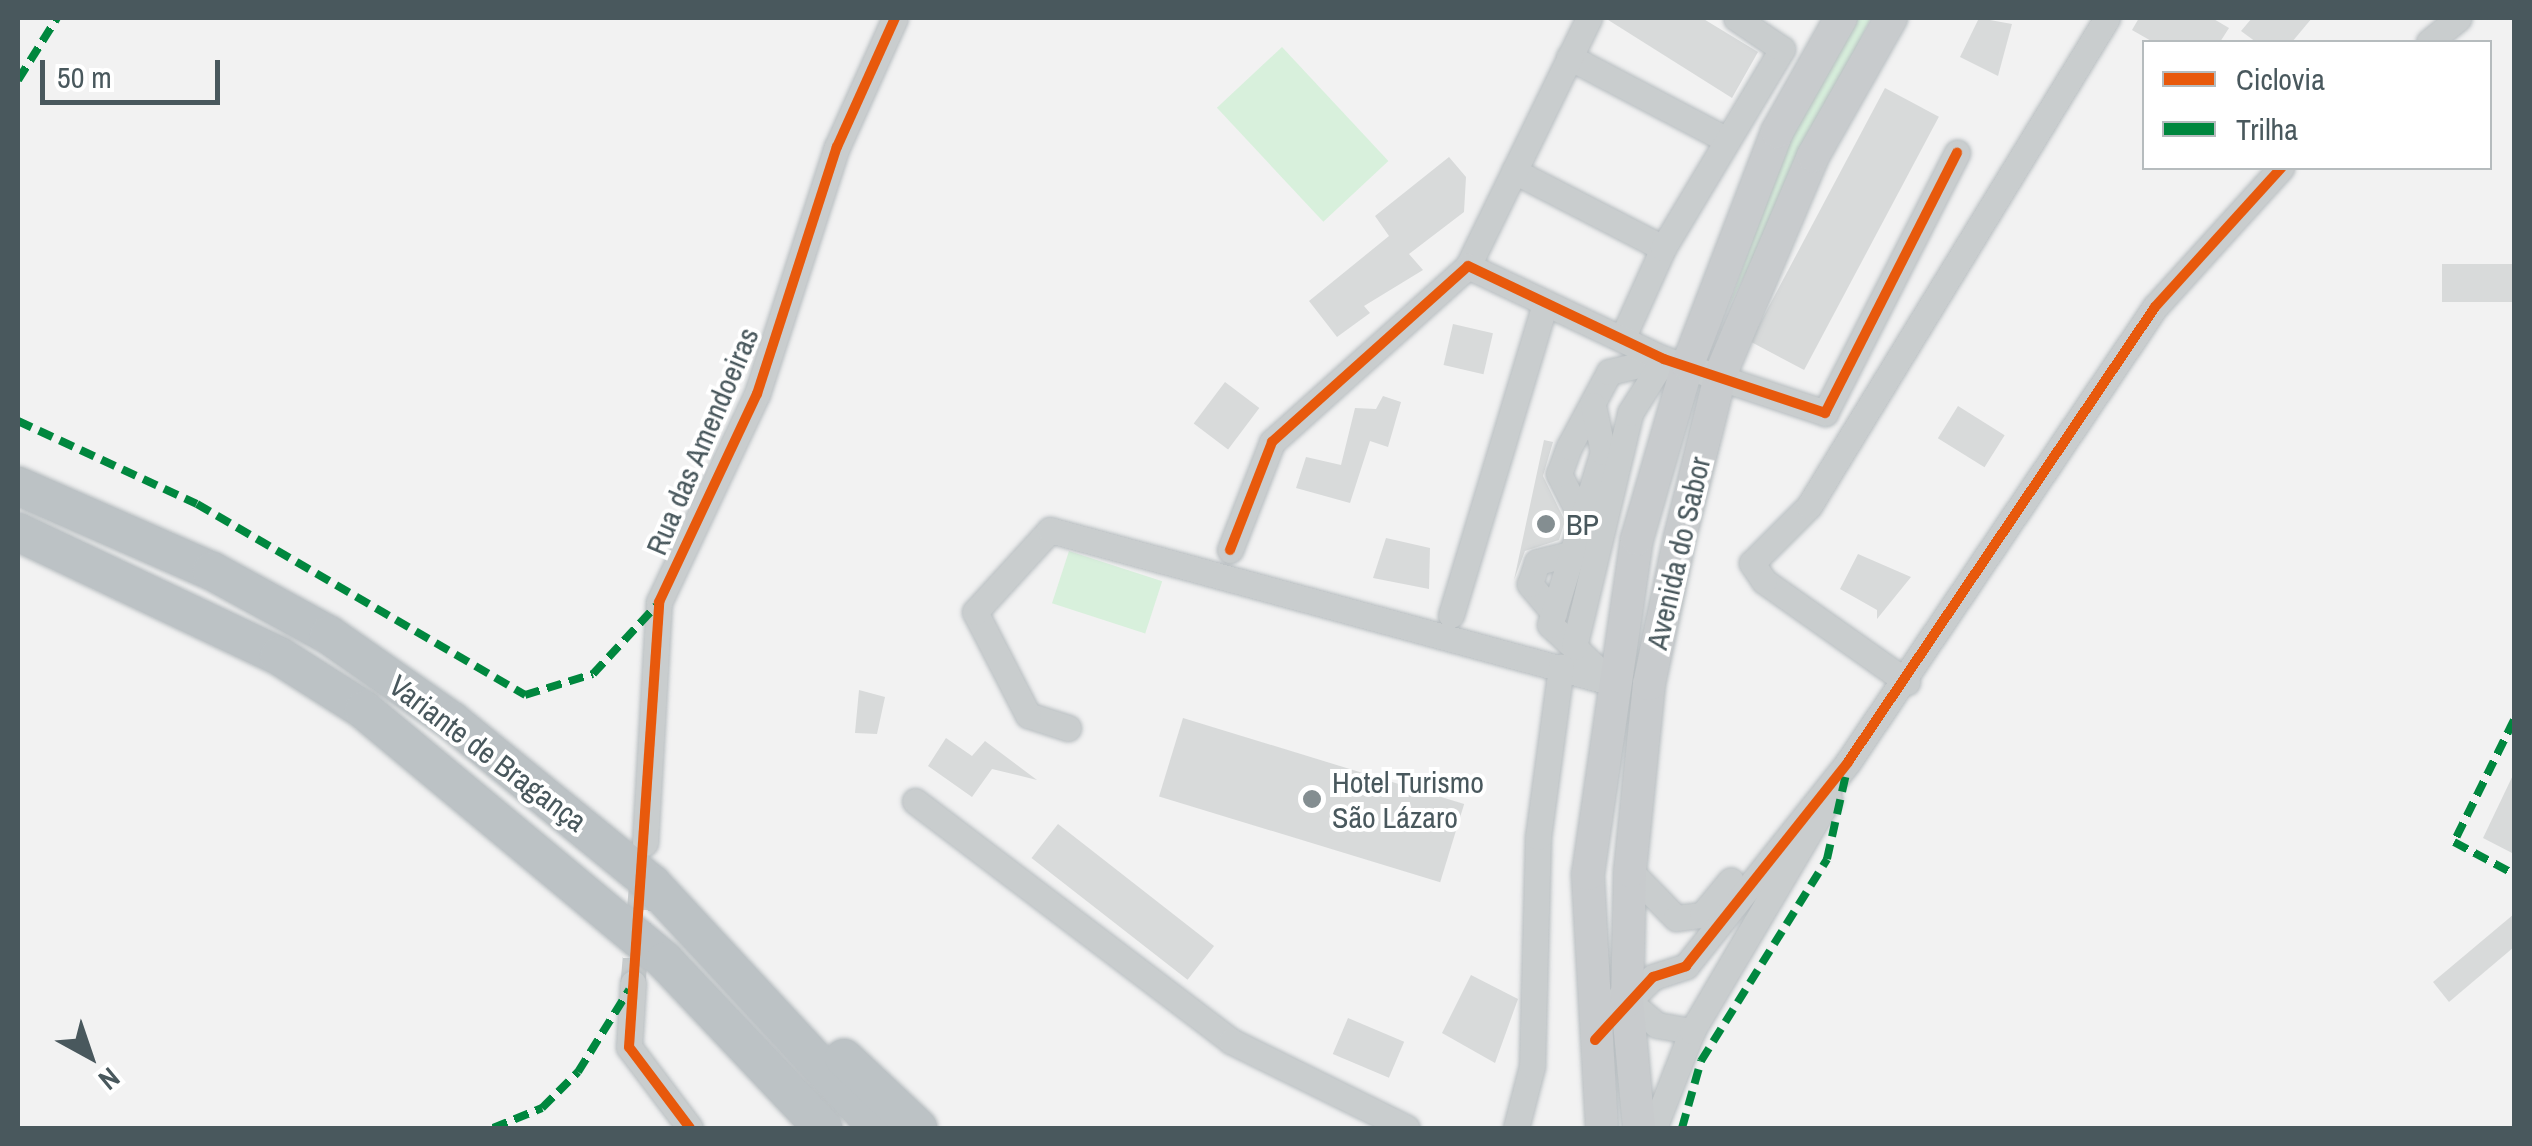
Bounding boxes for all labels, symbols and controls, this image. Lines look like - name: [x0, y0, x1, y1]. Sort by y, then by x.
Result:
- scale bar: [45, 40, 225, 102]
- legend: [2142, 40, 2492, 170]
- text: 50 m: [57, 57, 112, 97]
- text: Ciclovia: [2236, 59, 2325, 99]
- text: Trilha: [2236, 109, 2298, 149]
- street label: Rua das Amendoeiras: [638, 321, 766, 561]
- street label: Avenida do Sabor: [1638, 453, 1718, 653]
- place label: BP: [1566, 506, 1599, 542]
- marker: BP: [1535, 513, 1557, 535]
- street label: Variante de Bragança: [382, 667, 594, 839]
- place label: Hotel Turismo São Lázaro: [1332, 764, 1484, 834]
- marker: Hotel Turismo São Lázaro: [1301, 788, 1323, 810]
- north arrow: [40, 1006, 140, 1106]
- text: N: [91, 1059, 128, 1099]

